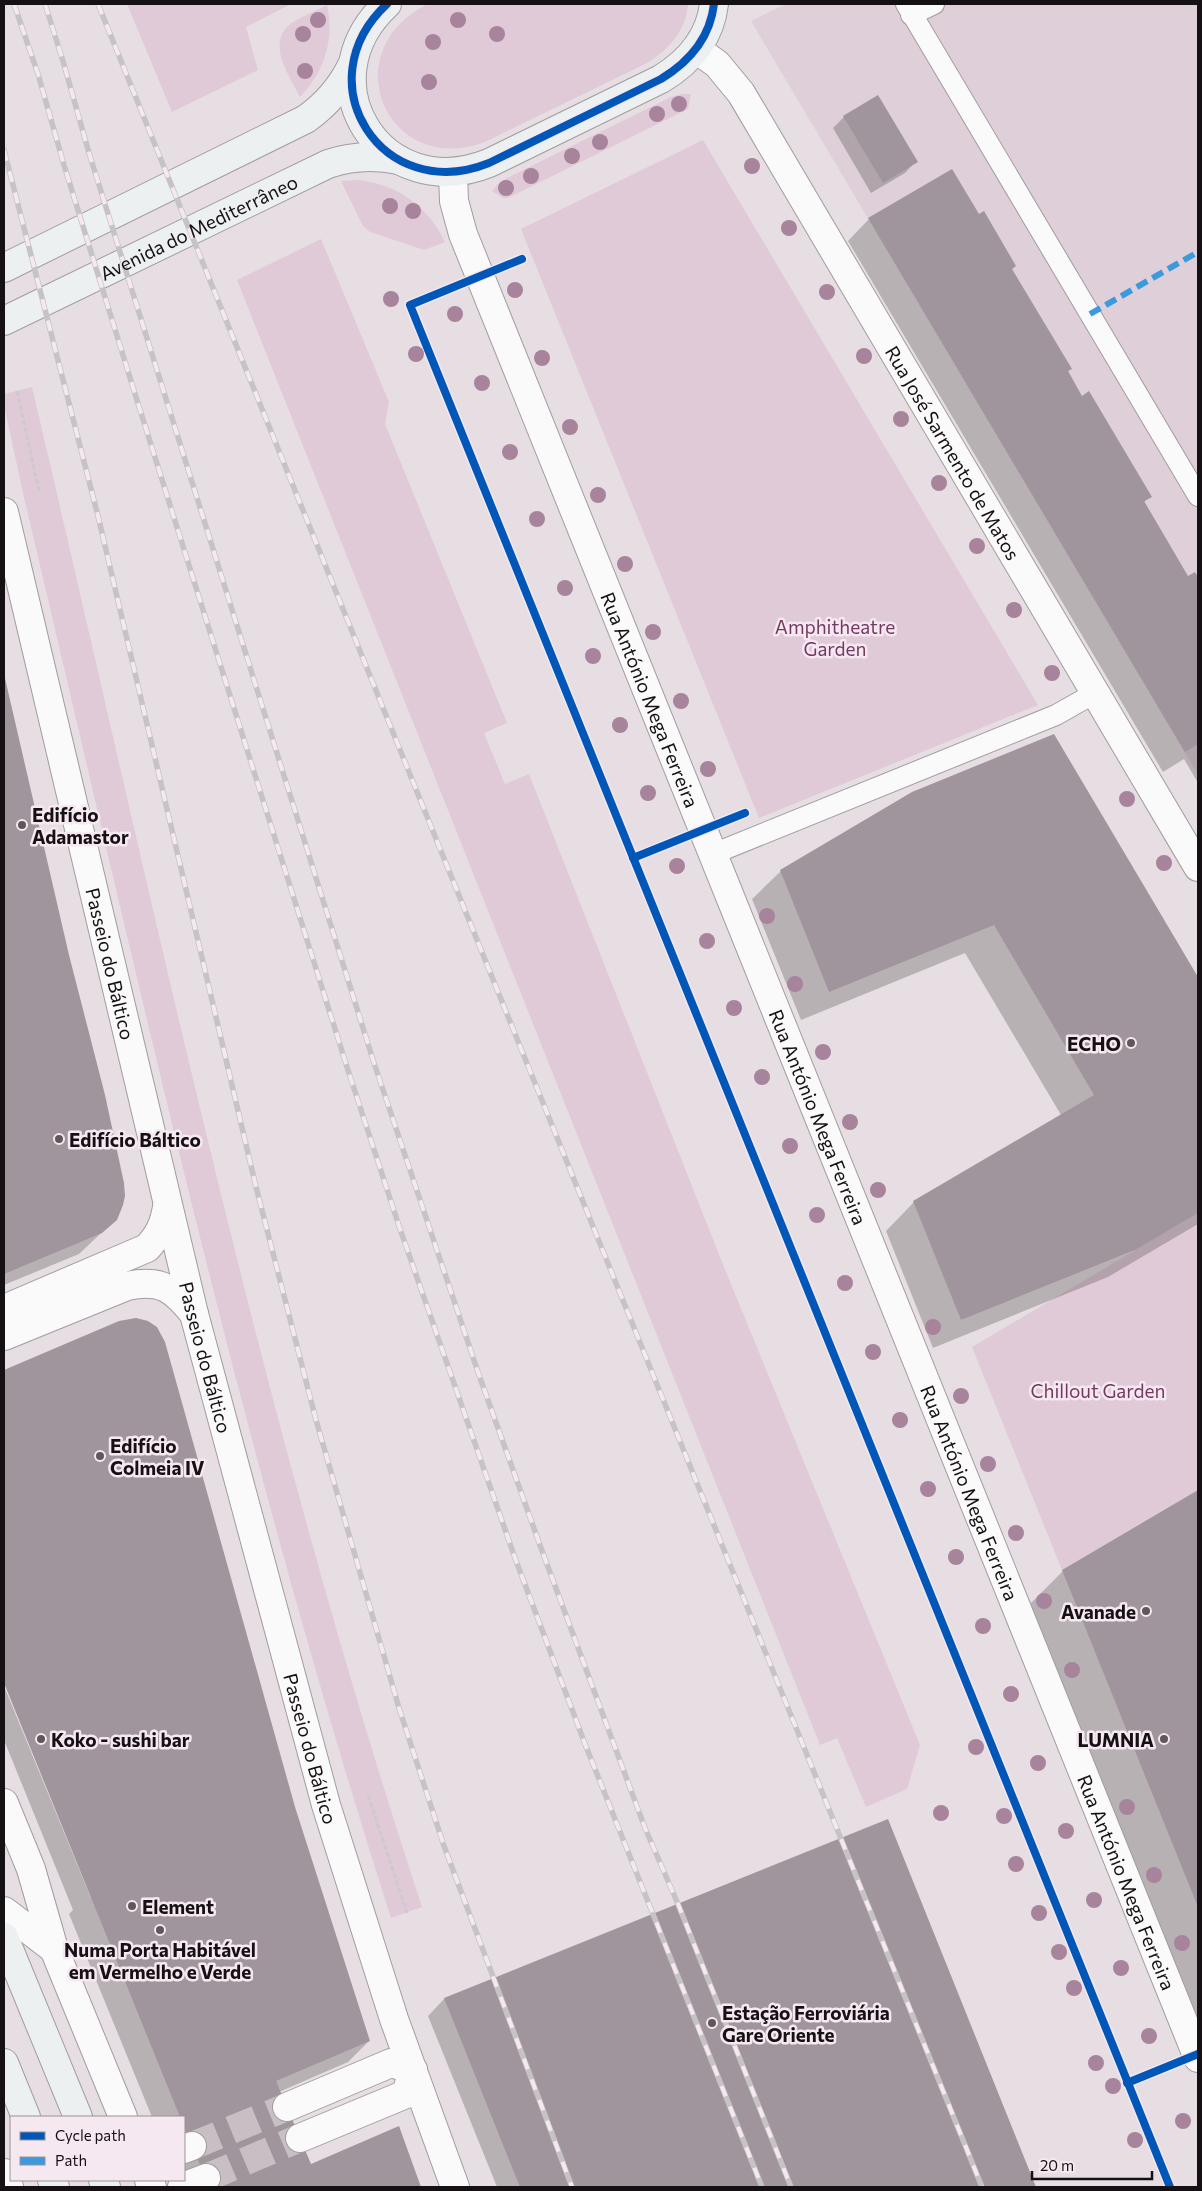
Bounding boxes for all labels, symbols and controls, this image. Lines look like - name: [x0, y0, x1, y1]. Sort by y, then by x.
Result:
- street label: Avenida do Mediterrâneo: [96, 169, 301, 284]
- street label: Rua José Sarmento de Matos: [881, 341, 1025, 564]
- street label: Rua António Mega Ferreira: [597, 588, 704, 810]
- park label: Amphitheatre Garden: [775, 615, 895, 660]
- place label: Edifício Adamastor: [32, 803, 129, 848]
- marker: Edifício Adamastor: [16, 819, 28, 831]
- street label: Passeio do Báltico: [82, 885, 140, 1042]
- street label: Rua António Mega Ferreira: [765, 1006, 872, 1228]
- place label: ECHO: [1067, 1032, 1121, 1055]
- marker: ECHO: [1125, 1037, 1137, 1049]
- place label: Edifício Báltico: [69, 1128, 201, 1151]
- marker: Edifício Báltico: [53, 1133, 65, 1145]
- street label: Passeio do Báltico: [175, 1279, 237, 1435]
- park label: Chillout Garden: [1031, 1379, 1165, 1402]
- street label: Rua António Mega Ferreira: [916, 1381, 1024, 1604]
- place label: Edifício Colmeia IV: [110, 1434, 205, 1479]
- marker: Edifício Colmeia IV: [94, 1450, 106, 1462]
- place label: Avanade: [1061, 1600, 1136, 1623]
- marker: Avanade: [1140, 1605, 1152, 1617]
- street label: Passeio do Báltico: [279, 1670, 343, 1827]
- place label: Koko - sushi bar: [51, 1728, 190, 1751]
- place label: LUMNIA: [1077, 1728, 1154, 1751]
- marker: Koko - sushi bar: [35, 1733, 47, 1745]
- marker: LUMNIA: [1158, 1733, 1170, 1745]
- street label: Rua António Mega Ferreira: [1073, 1771, 1181, 1993]
- place label: Element: [142, 1895, 214, 1918]
- marker: Element: [126, 1900, 138, 1912]
- marker: Numa Porta Habitável em Vermelho e Verde: [154, 1924, 166, 1936]
- place label: Numa Porta Habitável em Vermelho e Verde: [64, 1938, 256, 1983]
- place label: Estação Ferroviária Gare Oriente: [722, 2001, 890, 2046]
- marker: Estação Ferroviária Gare Oriente: [706, 2017, 718, 2029]
- legend: [10, 2116, 185, 2181]
- text: Cycle path: [55, 2126, 126, 2144]
- scale bar: [1032, 2148, 1152, 2180]
- text: Path: [55, 2151, 87, 2169]
- text: 20 m: [1040, 2156, 1074, 2174]

